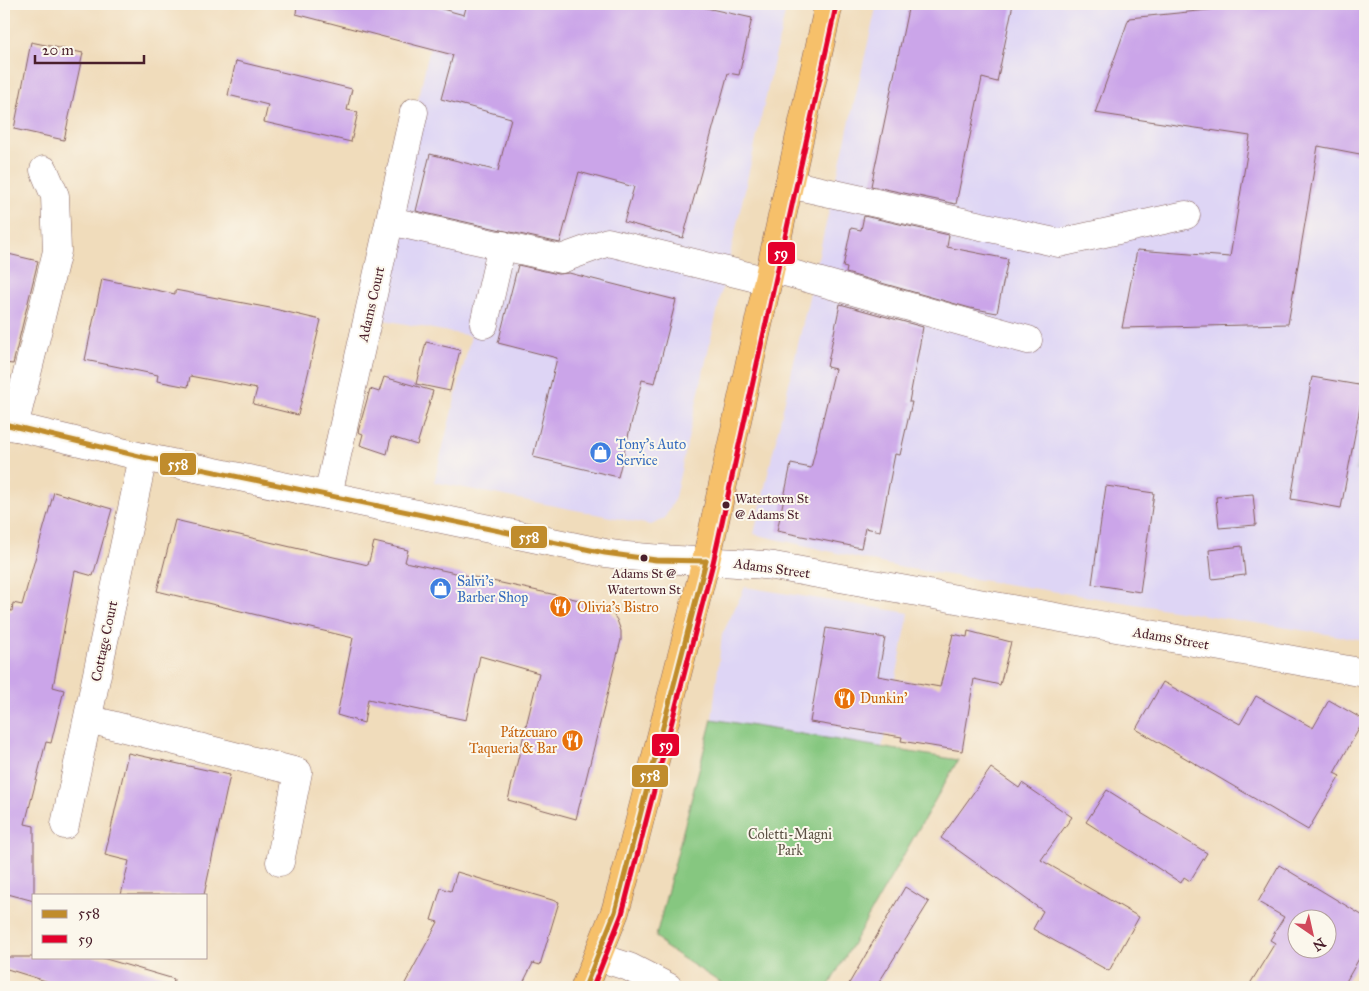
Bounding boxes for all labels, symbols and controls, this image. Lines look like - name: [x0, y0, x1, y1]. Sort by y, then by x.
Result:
- scale bar: [35, 32, 144, 64]
- text: 20 m: [42, 41, 74, 59]
- line badge: 59: [767, 241, 796, 265]
- text: 59: [774, 245, 788, 263]
- street label: Adams Court: [354, 265, 388, 344]
- place label: Tony's Auto Service: [616, 436, 686, 469]
- shop icon: Tony's Auto Service: [588, 440, 612, 464]
- line badge: 558: [159, 452, 197, 476]
- text: 558: [168, 456, 188, 473]
- place label: Watertown St @ Adams St: [735, 491, 809, 523]
- marker: Watertown St @ Adams St: [721, 500, 731, 510]
- line badge: 558: [510, 525, 548, 549]
- text: 558: [519, 529, 539, 546]
- marker: Adams St @ Watertown St: [639, 553, 649, 563]
- street label: Adams Street: [732, 555, 811, 582]
- place label: Adams St @ Watertown St: [607, 566, 681, 598]
- place label: Salvi's Barber Shop: [457, 573, 528, 606]
- shop icon: Salvi's Barber Shop: [429, 577, 453, 601]
- restaurant icon: Olivia's Bistro: [549, 595, 573, 619]
- street label: Cottage Court: [88, 599, 121, 683]
- place label: Olivia's Bistro: [577, 599, 659, 616]
- street label: Adams Street: [1131, 623, 1210, 654]
- restaurant icon: Dunkin': [832, 686, 856, 710]
- place label: Dunkin': [860, 690, 908, 707]
- place label: Pátzcuaro Taqueria & Bar: [469, 724, 558, 758]
- restaurant icon: Pátzcuaro Taqueria & Bar: [561, 728, 585, 752]
- line badge: 59: [651, 733, 680, 757]
- text: 59: [659, 737, 673, 755]
- line badge: 558: [631, 764, 669, 788]
- text: 558: [640, 767, 660, 784]
- park label: Coletti-Magni Park: [748, 826, 832, 859]
- legend: [32, 894, 208, 958]
- text: 558: [78, 904, 100, 922]
- north arrow: [1286, 908, 1336, 958]
- text: 59: [78, 930, 93, 948]
- text: N: [1309, 934, 1329, 955]

